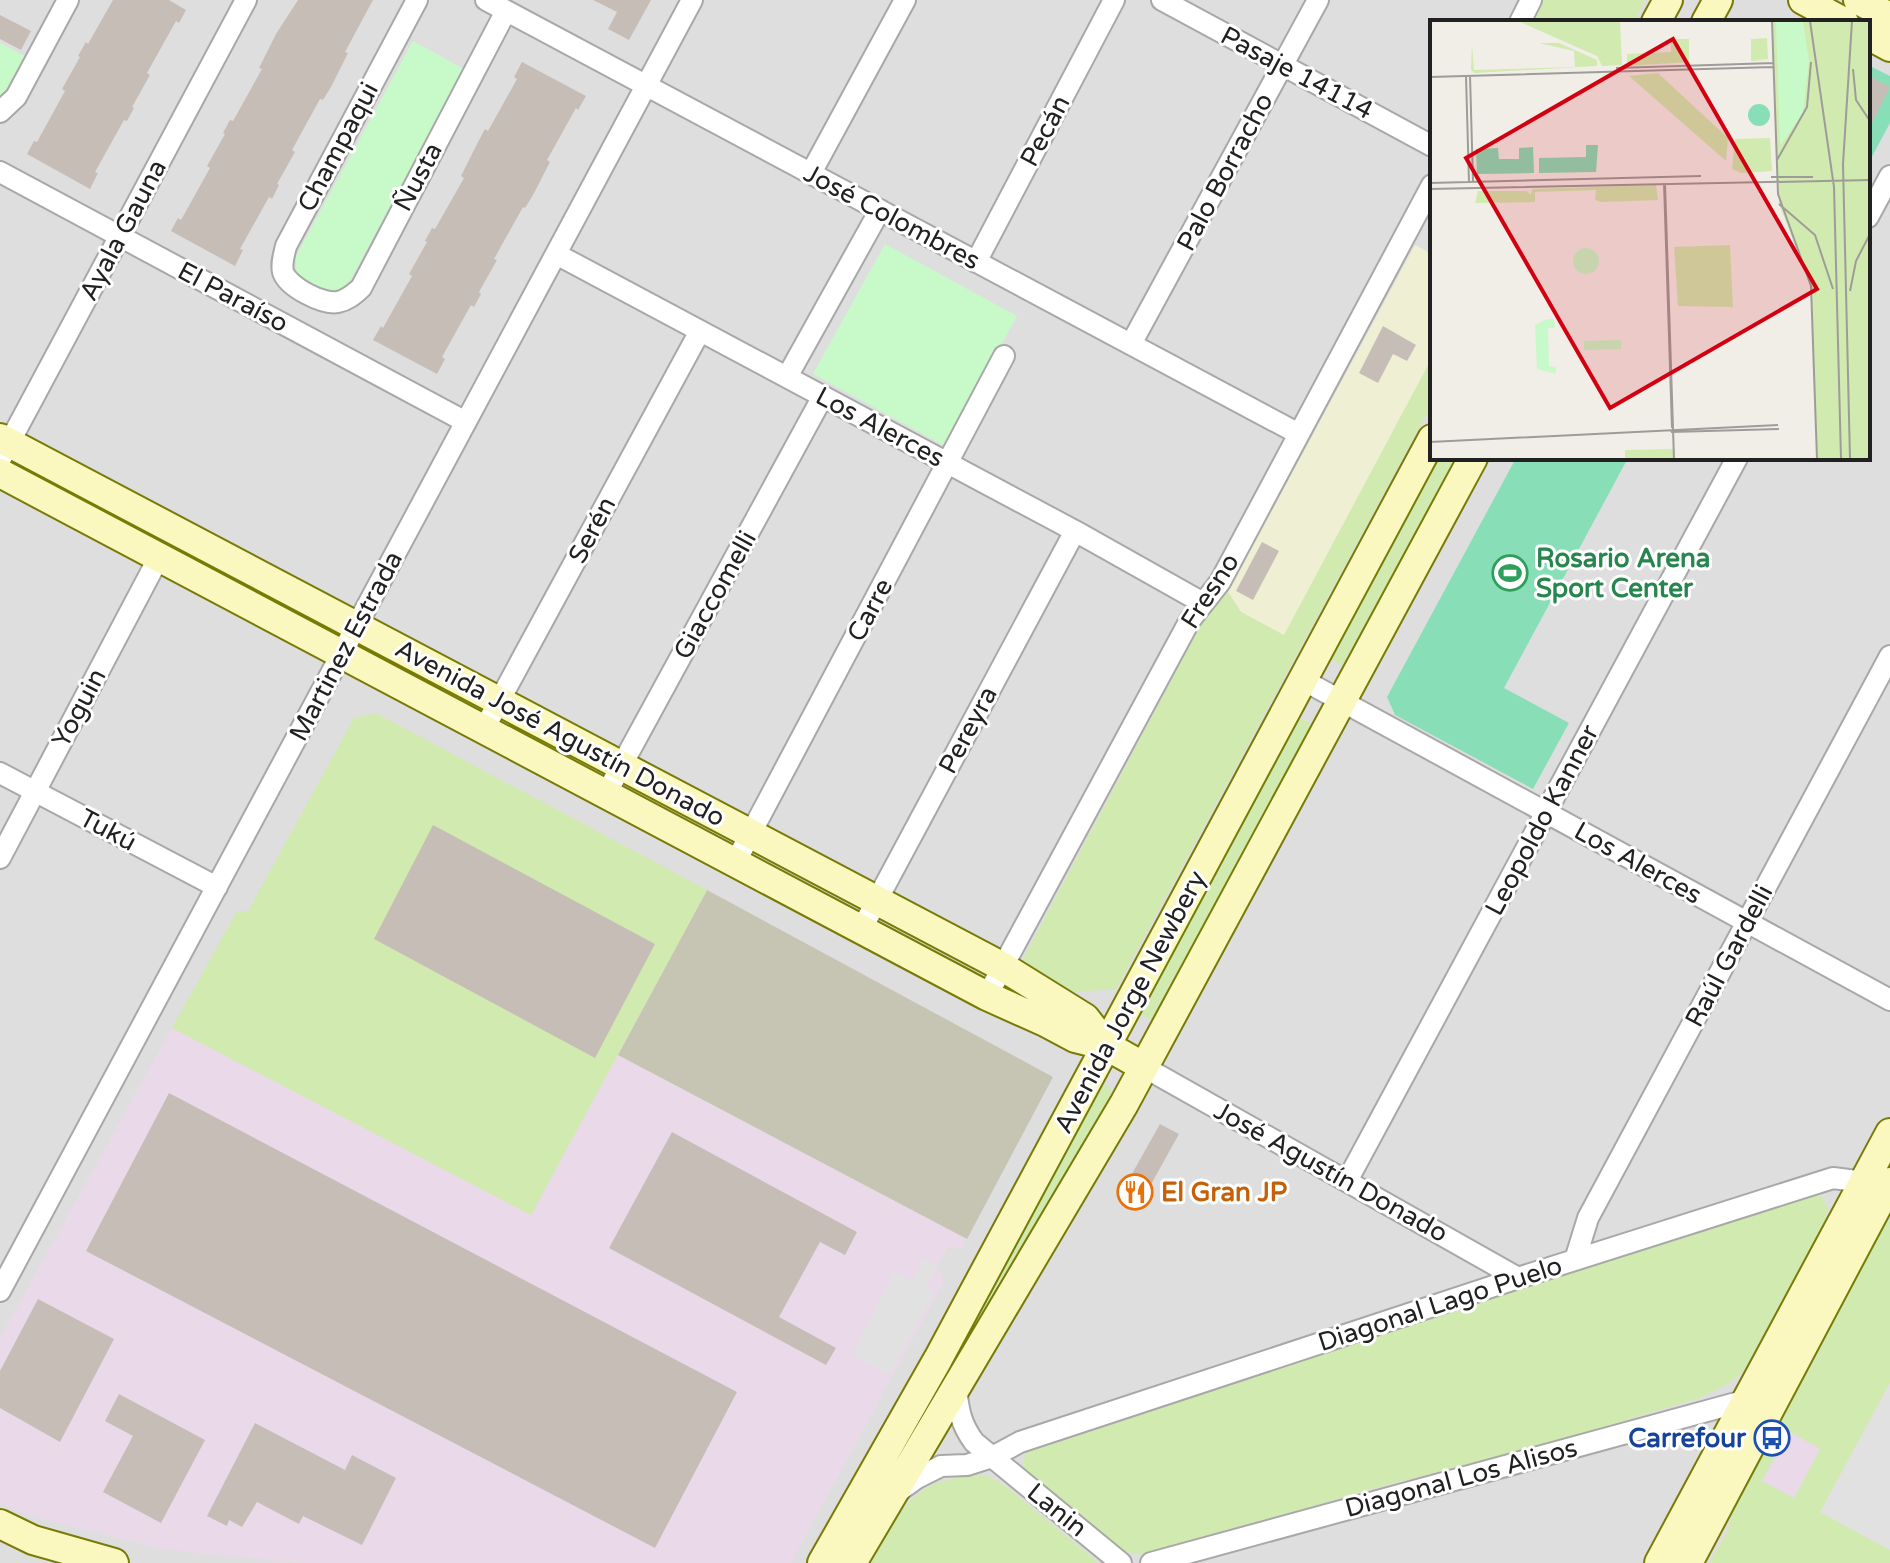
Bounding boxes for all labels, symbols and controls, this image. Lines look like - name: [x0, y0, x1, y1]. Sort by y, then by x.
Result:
- street label: Pasaje 14114: [1215, 20, 1379, 126]
- inset map: [1430, 20, 1870, 460]
- street label: Champaqui: [291, 77, 385, 217]
- street label: Palo Borracho: [1170, 88, 1280, 256]
- street label: Pecán: [1013, 90, 1077, 172]
- street label: Ñusta: [387, 137, 449, 217]
- street label: Ayala Gauna: [73, 154, 173, 306]
- street label: José Colombres: [799, 158, 985, 276]
- street label: El Paraíso: [172, 255, 294, 339]
- street label: Los Alerces: [810, 380, 950, 474]
- street label: Serén: [562, 491, 622, 569]
- street label: Giaccomelli: [667, 525, 763, 665]
- place label: Rosario Arena Sport Center: [1536, 543, 1710, 604]
- street label: Martinez Estrada: [283, 546, 409, 746]
- street label: Fresno: [1174, 548, 1246, 634]
- sports icon: Rosario Arena Sport Center: [1491, 554, 1529, 592]
- street label: Carre: [841, 573, 899, 647]
- street label: Avenida José Agustín Donado: [390, 633, 730, 833]
- street label: Yoguin: [45, 663, 113, 753]
- street label: Pereyra: [932, 681, 1004, 779]
- street label: Leopoldo Kanner: [1479, 719, 1605, 921]
- street label: Tukú: [74, 802, 142, 858]
- street label: Los Alerces: [1569, 815, 1707, 911]
- street label: Avenida Jorge Newbery: [1048, 865, 1212, 1139]
- street label: Raúl Gardelli: [1679, 880, 1779, 1032]
- street label: José Agustín Donado: [1209, 1095, 1453, 1249]
- restaurant icon: El Gran JP: [1116, 1173, 1154, 1211]
- place label: El Gran JP: [1161, 1177, 1288, 1208]
- street label: Diagonal Lago Puelo: [1314, 1250, 1566, 1358]
- bus stop icon: Carrefour: [1753, 1419, 1791, 1457]
- place label: Carrefour: [1628, 1423, 1747, 1454]
- street label: Diagonal Los Alisos: [1341, 1432, 1581, 1524]
- street label: Lanin: [1021, 1477, 1093, 1543]

